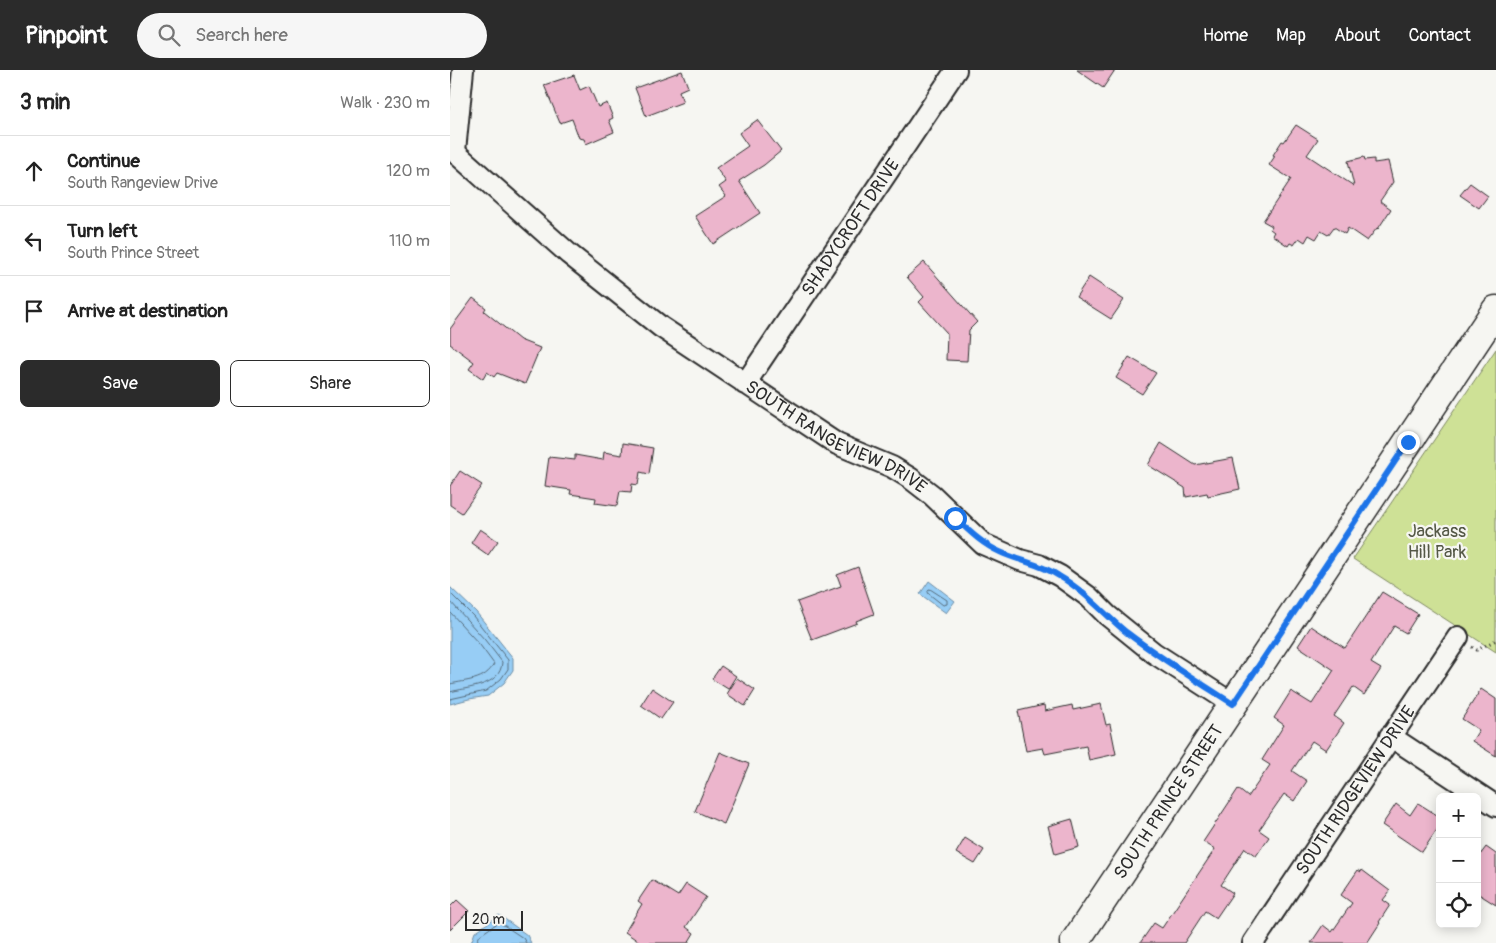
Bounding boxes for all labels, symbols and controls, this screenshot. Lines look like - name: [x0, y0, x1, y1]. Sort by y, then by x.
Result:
- search box: [137, 13, 487, 58]
- text: Pinpoint: [25, 21, 107, 50]
- icon: search: [155, 21, 183, 49]
- text: Search here: [195, 23, 288, 47]
- text: Home: [1203, 24, 1248, 47]
- text: Map: [1276, 24, 1306, 47]
- text: About: [1334, 24, 1380, 47]
- text: Contact: [1408, 24, 1471, 47]
- text: 3 min: [20, 89, 70, 116]
- text: Walk · 230 m: [340, 93, 430, 113]
- text: Continue: [67, 149, 140, 173]
- street label: SHADYCROFT DRIVE: [797, 155, 905, 300]
- icon: ahead: [20, 157, 48, 185]
- text: 120 m: [386, 161, 430, 181]
- text: South Rangeview Drive: [67, 173, 218, 193]
- text: Turn left: [67, 219, 137, 243]
- icon: left: [20, 227, 48, 255]
- text: 110 m: [389, 231, 430, 251]
- text: South Prince Street: [67, 243, 199, 263]
- icon: arrive: [20, 297, 48, 325]
- text: Arrive at destination: [67, 299, 228, 323]
- button: Save: [20, 360, 220, 407]
- button: Share: [230, 360, 430, 407]
- street label: SOUTH RANGEVIEW DRIVE: [741, 375, 931, 499]
- route end: [1397, 431, 1420, 454]
- route start: [944, 507, 967, 530]
- park label: Jackass Hill Park: [1408, 520, 1467, 564]
- street label: SOUTH RIDGEVIEW DRIVE: [1291, 701, 1421, 879]
- street label: SOUTH PRINCE STREET: [1109, 720, 1228, 883]
- map controls: [1436, 793, 1481, 928]
- button: +: [1436, 793, 1481, 838]
- button: −: [1436, 838, 1481, 883]
- button: locate: [1436, 883, 1481, 928]
- scale bar: [465, 908, 522, 931]
- text: 20 m: [472, 911, 505, 928]

